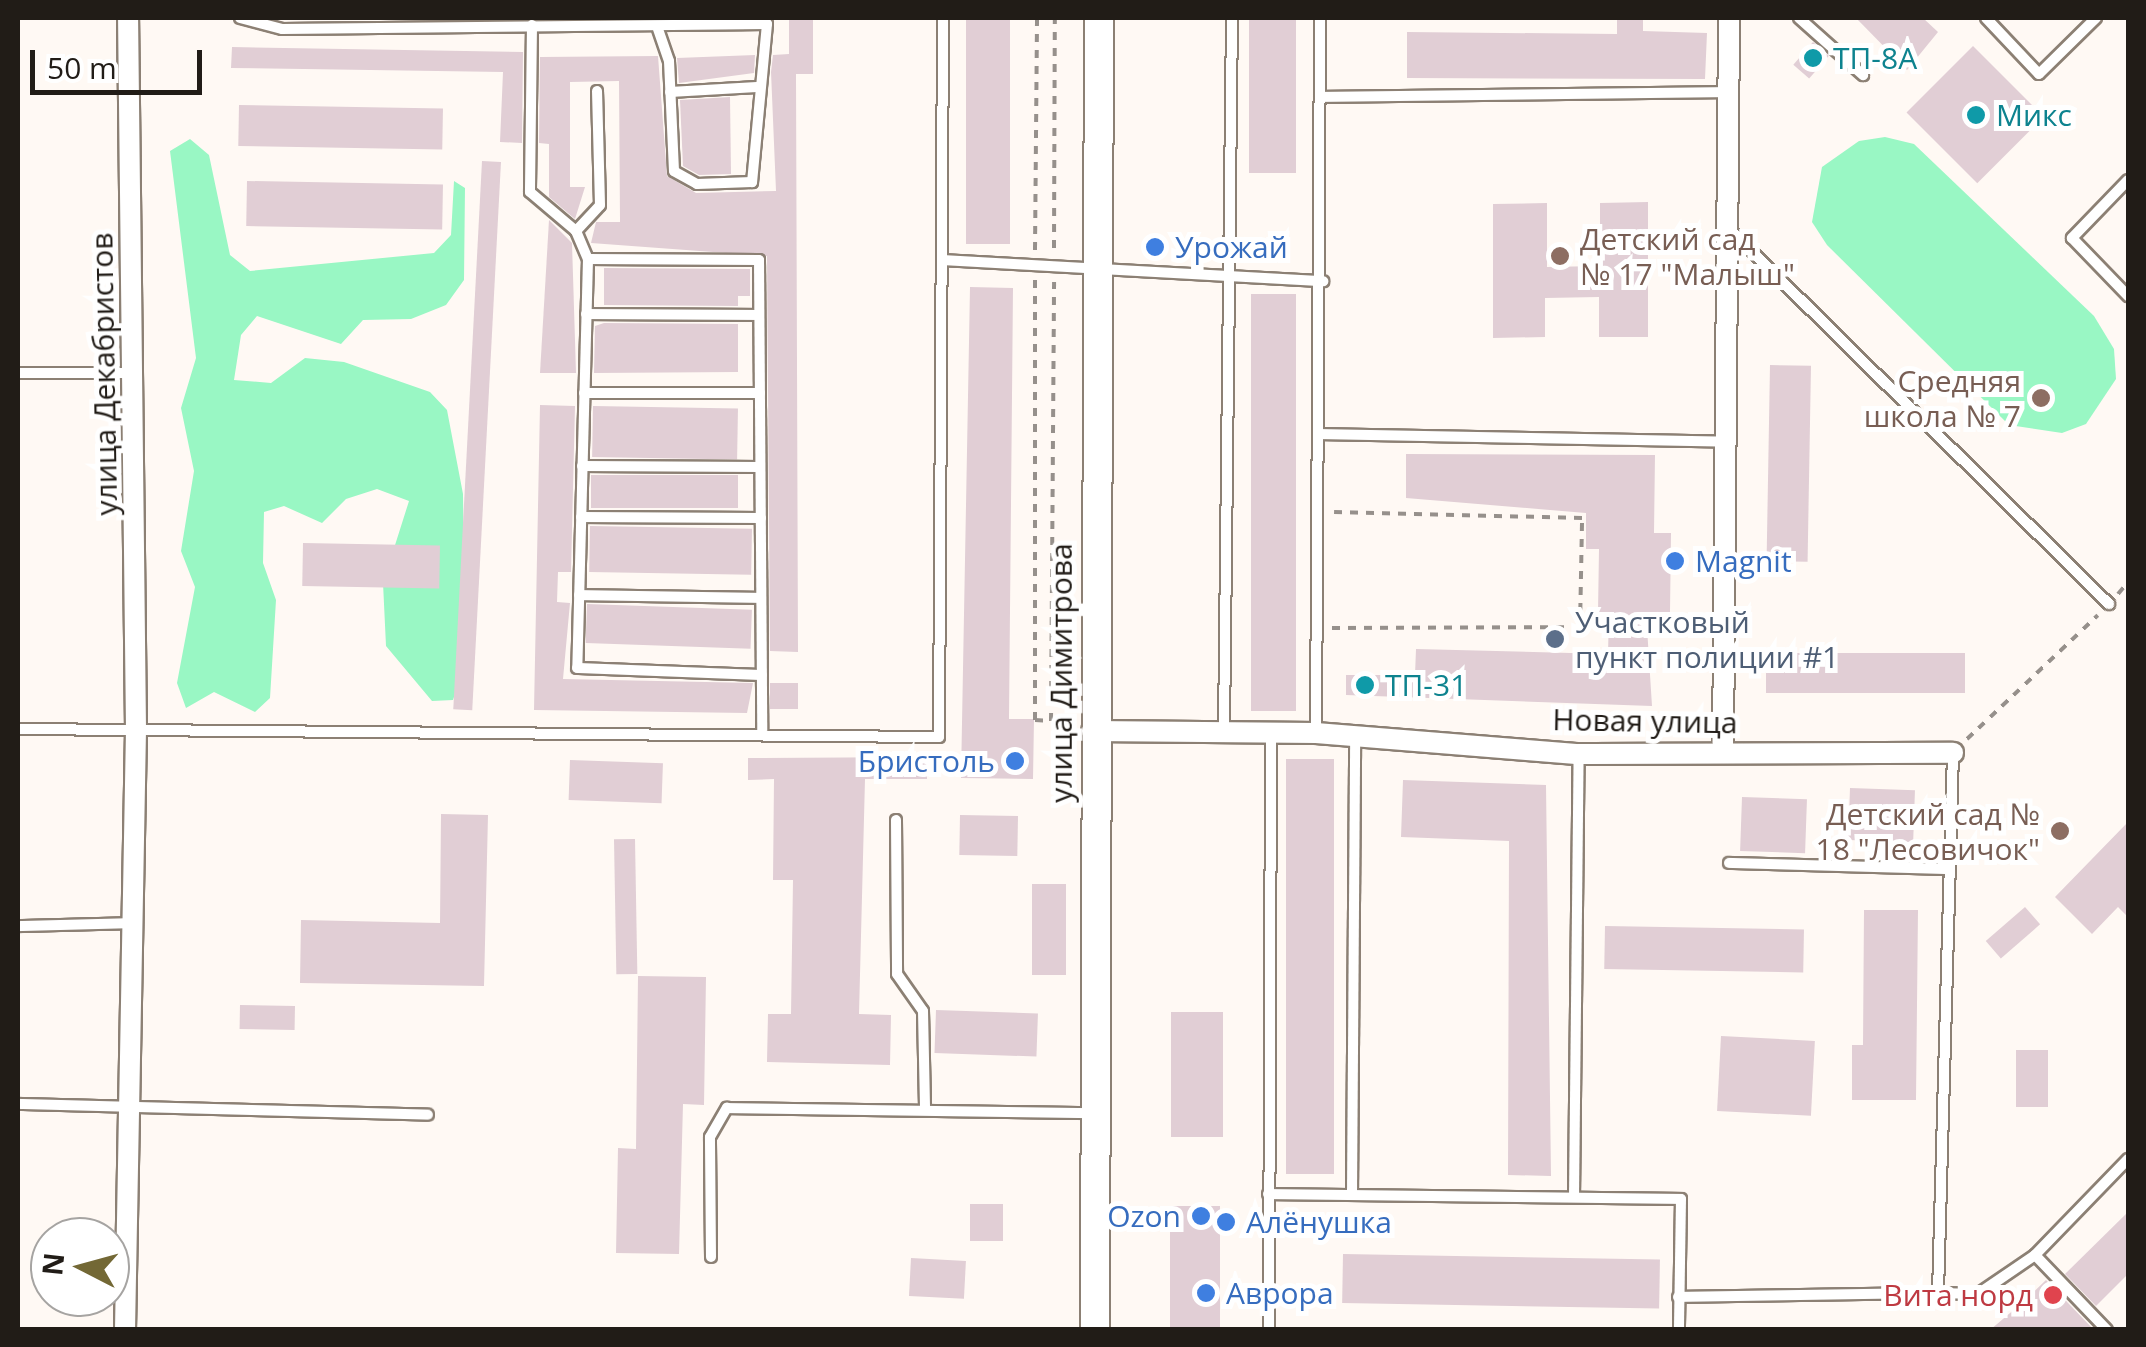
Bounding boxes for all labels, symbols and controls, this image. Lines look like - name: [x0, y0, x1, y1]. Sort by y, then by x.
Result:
- scale bar: [35, 30, 208, 92]
- place label: ТП-8А: [1833, 40, 1917, 76]
- text: 50 m: [47, 47, 117, 88]
- marker: ТП-8А: [1802, 47, 1824, 69]
- place label: Микс: [1996, 97, 2072, 133]
- marker: Микс: [1965, 104, 1987, 126]
- place label: Детский сад № 17 "Малыш": [1580, 221, 1795, 292]
- place label: Урожай: [1175, 229, 1288, 265]
- street label: улица Декабристов: [84, 232, 124, 516]
- marker: Урожай: [1144, 236, 1166, 258]
- marker: Детский сад № 17 "Малыш": [1549, 245, 1571, 267]
- place label: Средняя школа № 7: [1864, 363, 2021, 434]
- marker: Средняя школа № 7: [2030, 387, 2052, 409]
- street label: улица Димитрова: [1043, 543, 1079, 803]
- place label: Magnit: [1695, 543, 1792, 579]
- marker: Magnit: [1664, 550, 1686, 572]
- place label: Участковый пункт полиции #1: [1575, 604, 1839, 674]
- marker: Участковый пункт полиции #1: [1544, 628, 1566, 650]
- place label: ТП-31: [1385, 667, 1467, 703]
- marker: ТП-31: [1354, 674, 1376, 696]
- street label: Новая улица: [1552, 701, 1738, 741]
- place label: Бристоль: [858, 743, 995, 779]
- marker: Бристоль: [1004, 750, 1026, 772]
- place label: Детский сад № 18 "Лесовичок": [1816, 796, 2040, 866]
- marker: Детский сад № 18 "Лесовичок": [2049, 820, 2071, 842]
- place label: Ozon: [1107, 1198, 1181, 1234]
- place label: Алёнушка: [1246, 1204, 1392, 1240]
- marker: Ozon: [1190, 1205, 1212, 1227]
- marker: Алёнушка: [1215, 1211, 1237, 1233]
- north arrow: [30, 1217, 130, 1317]
- text: N: [32, 1251, 72, 1277]
- place label: Аврора: [1226, 1275, 1334, 1311]
- place label: Вита норд: [1883, 1277, 2033, 1313]
- marker: Аврора: [1195, 1282, 1217, 1304]
- marker: Вита норд: [2042, 1284, 2064, 1306]

